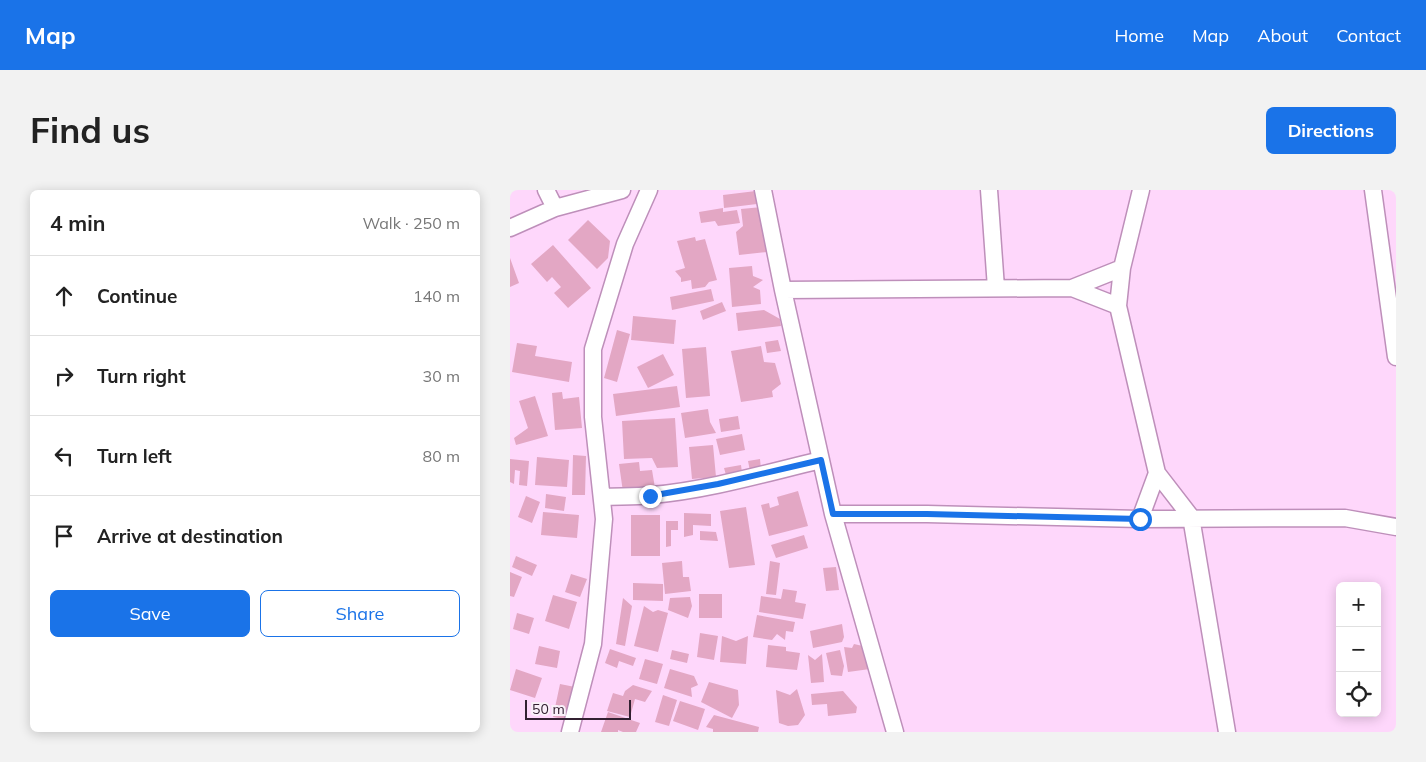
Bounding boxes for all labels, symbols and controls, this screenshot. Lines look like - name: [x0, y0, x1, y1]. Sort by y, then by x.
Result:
- text: Map: [25, 20, 76, 50]
- text: Home: [1114, 24, 1164, 47]
- text: Map: [1192, 24, 1229, 47]
- text: About: [1257, 24, 1308, 47]
- text: Contact: [1336, 24, 1401, 47]
- button: Directions: [1266, 107, 1396, 154]
- text: Find us: [30, 108, 150, 152]
- text: 4 min: [50, 210, 105, 236]
- text: Walk · 250 m: [362, 213, 460, 233]
- icon: ahead: [50, 282, 78, 310]
- text: Continue: [97, 284, 177, 308]
- text: 140 m: [413, 286, 460, 306]
- icon: right: [50, 362, 78, 390]
- text: Turn right: [97, 364, 186, 388]
- text: 30 m: [423, 366, 460, 386]
- icon: left: [50, 442, 78, 470]
- text: Turn left: [97, 444, 172, 468]
- text: 80 m: [423, 446, 460, 466]
- route end: [639, 485, 662, 508]
- route start: [1129, 508, 1152, 531]
- icon: arrive: [50, 522, 78, 550]
- text: Arrive at destination: [97, 524, 283, 548]
- map controls: [1336, 582, 1381, 717]
- button: +: [1336, 582, 1381, 627]
- button: Save: [50, 590, 250, 637]
- button: Share: [260, 590, 460, 637]
- button: −: [1336, 627, 1381, 672]
- button: locate: [1336, 672, 1381, 717]
- scale bar: [525, 697, 631, 720]
- text: 50 m: [532, 700, 565, 718]

